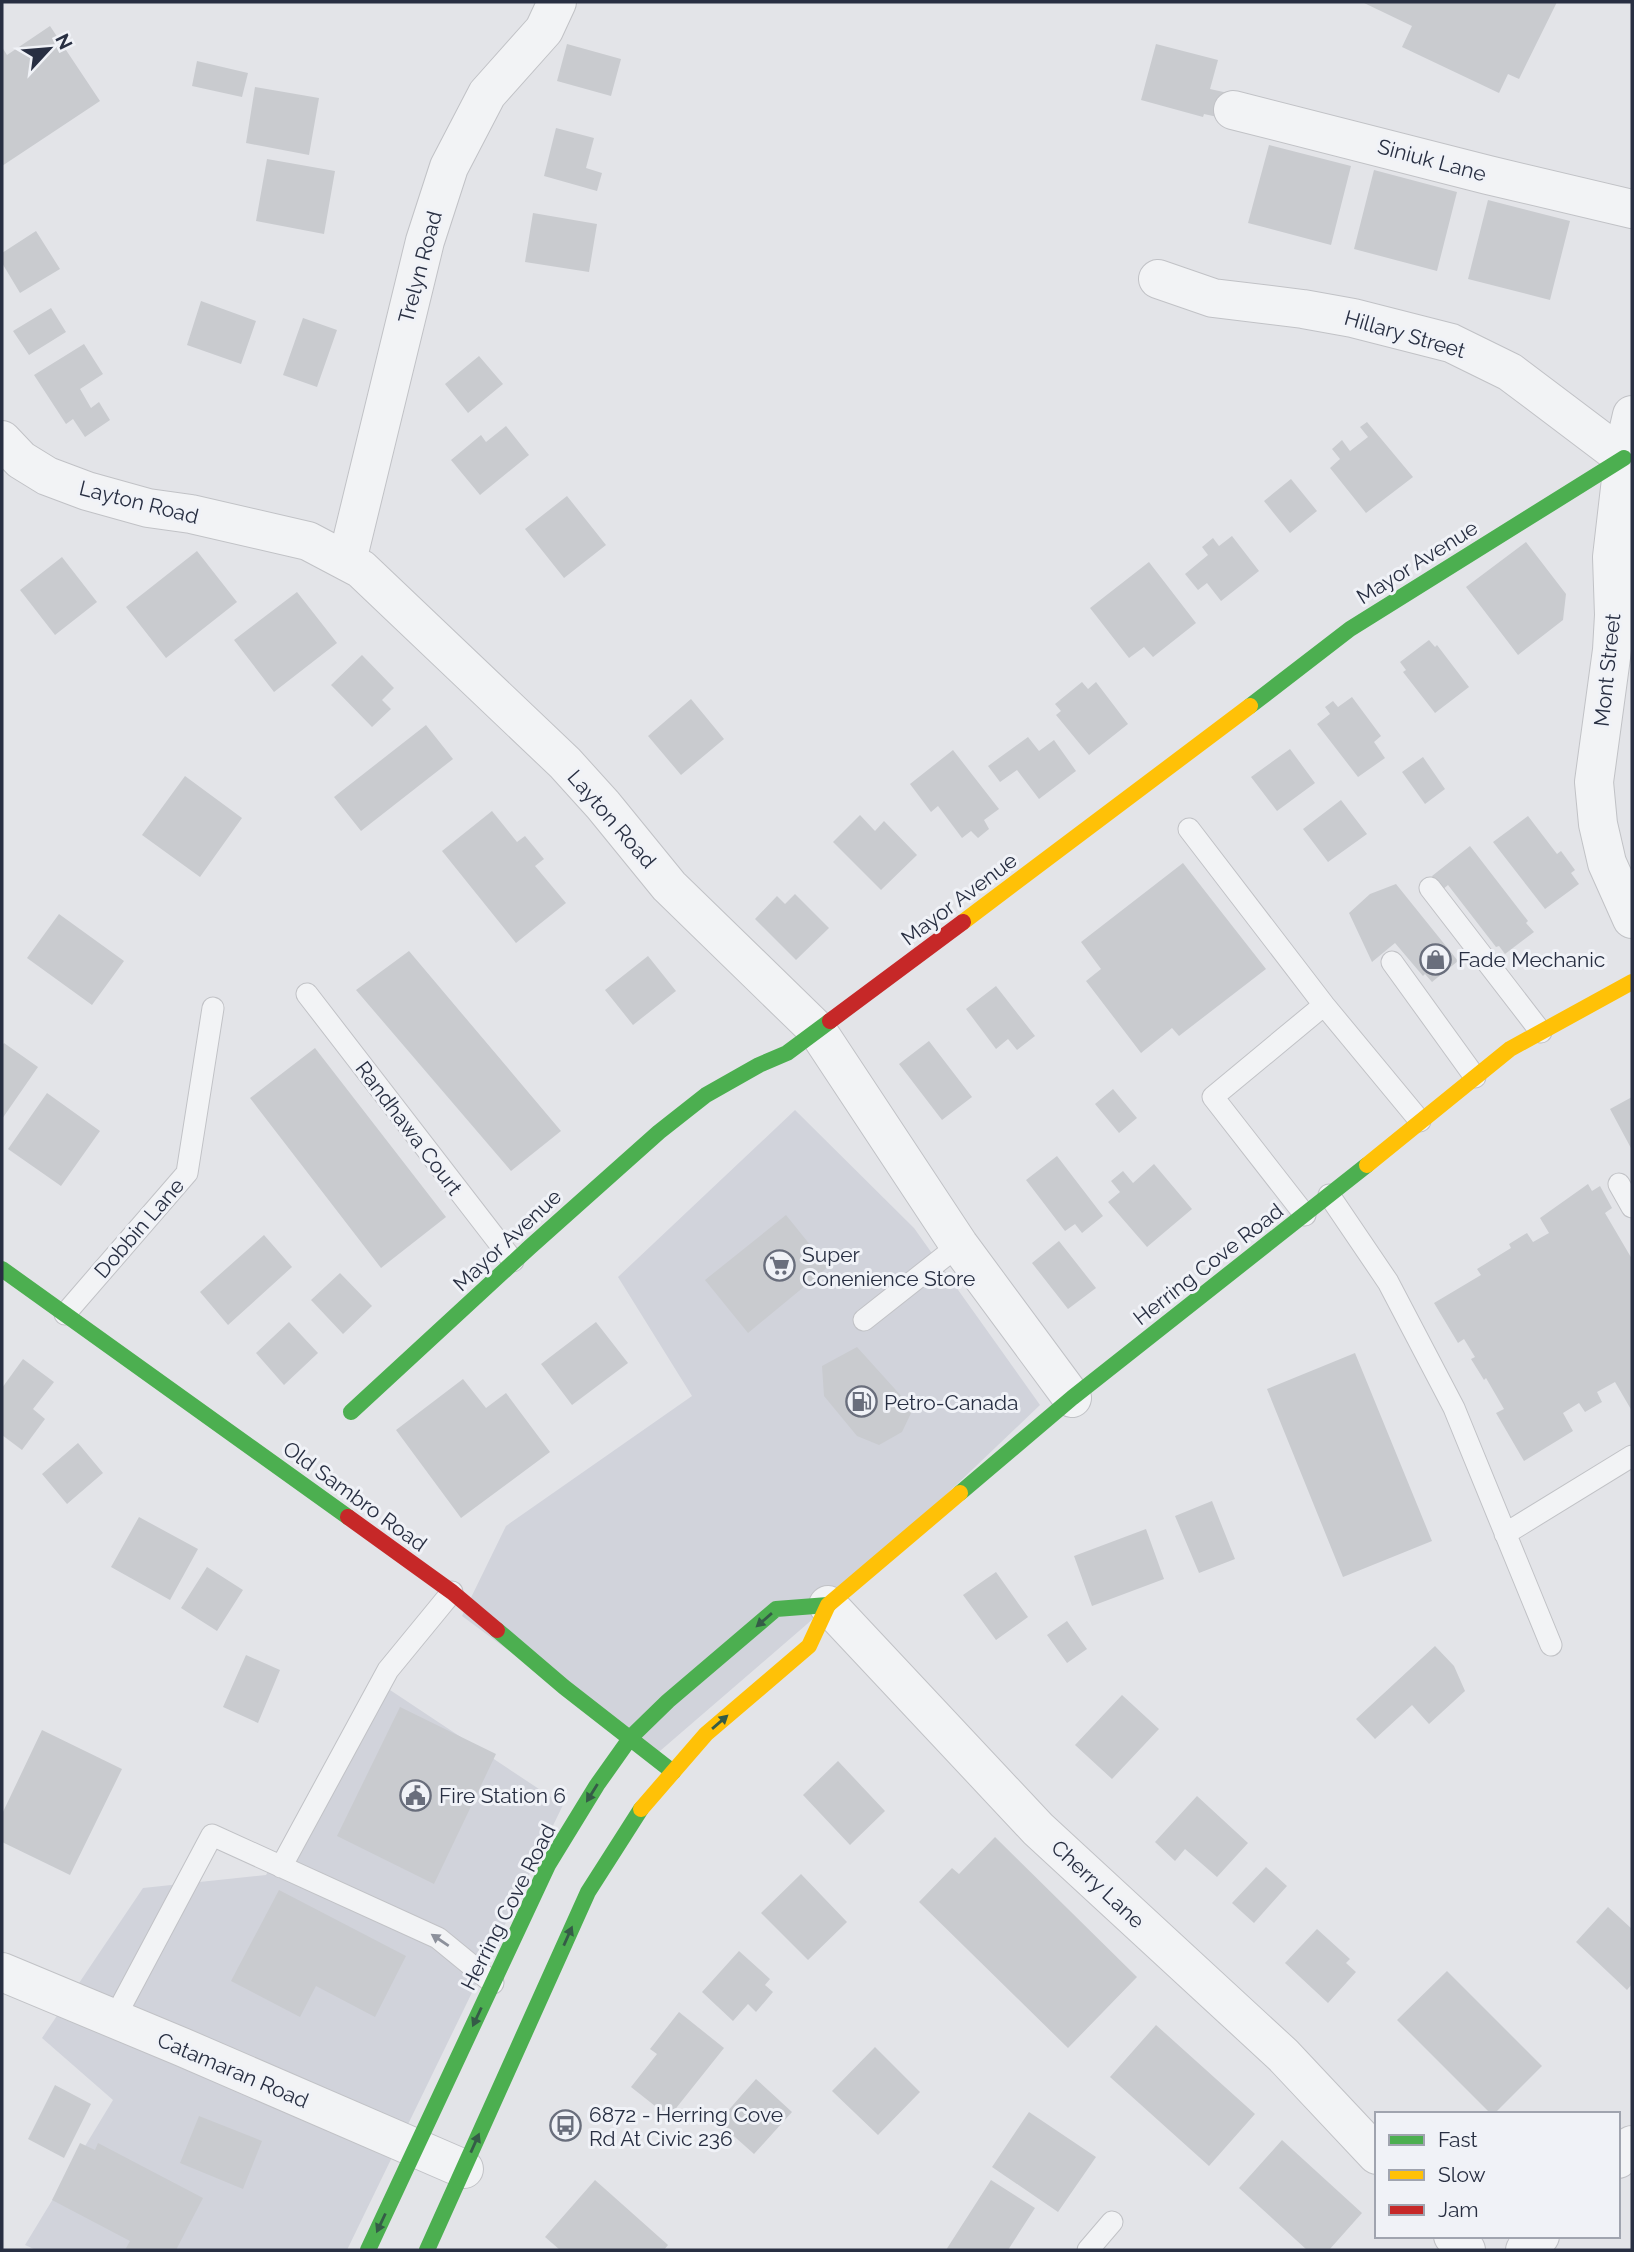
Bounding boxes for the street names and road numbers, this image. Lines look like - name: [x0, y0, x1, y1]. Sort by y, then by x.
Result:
- street label: Siniuk Lane: [1375, 134, 1489, 186]
- street label: Trelyn Road: [393, 208, 447, 326]
- street label: Hillary Street: [1342, 305, 1468, 363]
- street label: Layton Road: [77, 475, 201, 529]
- street label: Mayor Avenue: [1352, 515, 1482, 609]
- street label: Mont Street: [1589, 612, 1625, 728]
- street label: Layton Road: [563, 765, 661, 873]
- street label: Mayor Avenue: [896, 847, 1022, 951]
- street label: Randhawa Court: [351, 1056, 467, 1200]
- street label: Dobbin Lane: [89, 1173, 189, 1283]
- street label: Mayor Avenue: [448, 1184, 566, 1296]
- street label: Herring Cove Road: [1128, 1198, 1288, 1330]
- street label: Old Sambro Road: [278, 1435, 432, 1557]
- street label: Herring Cove Road: [455, 1820, 561, 1994]
- street label: Cherry Lane: [1046, 1835, 1150, 1933]
- street label: Catamaran Road: [154, 2027, 312, 2113]

